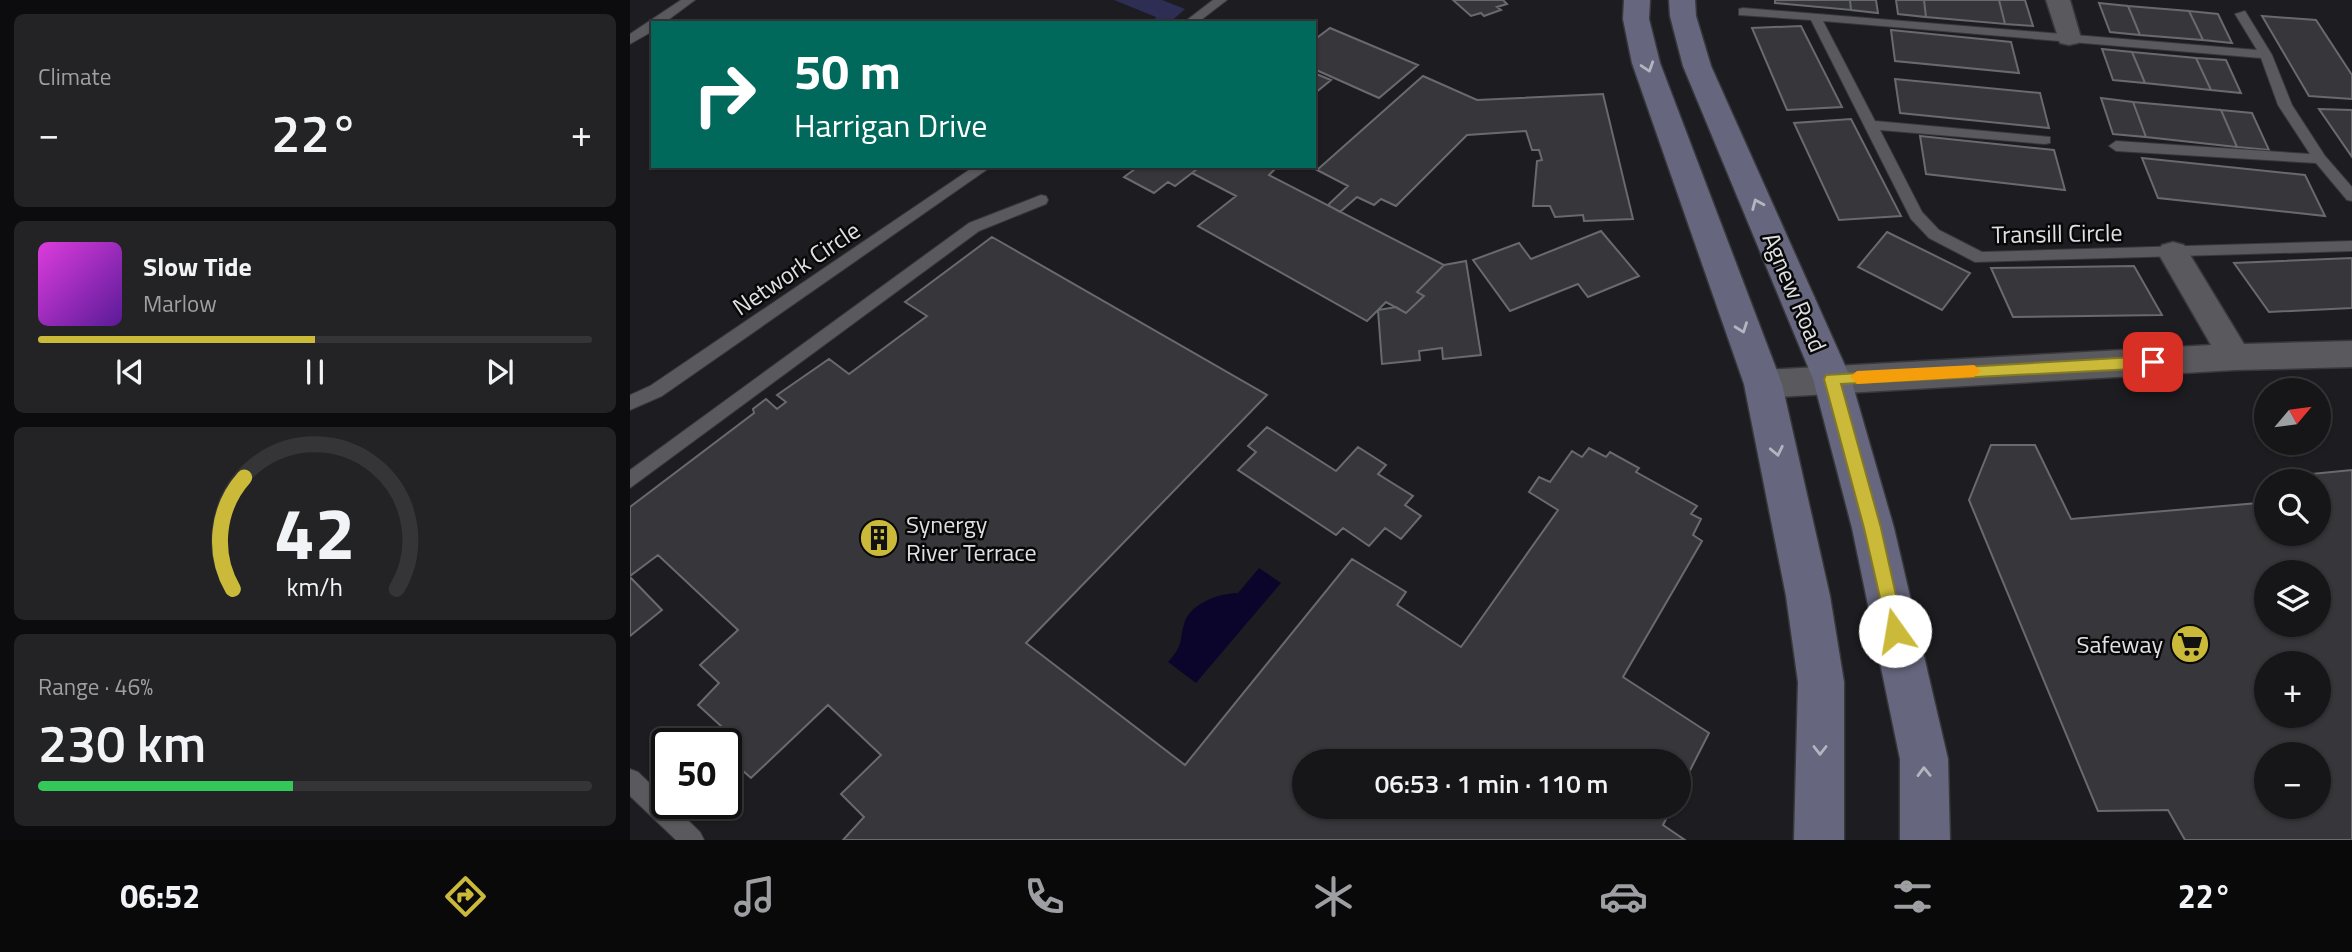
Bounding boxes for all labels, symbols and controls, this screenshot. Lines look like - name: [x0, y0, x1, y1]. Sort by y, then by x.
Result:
- text: 50 m: [794, 33, 901, 108]
- icon: right: [679, 49, 770, 140]
- text: Climate: [38, 59, 111, 94]
- one-way arrow: [1639, 60, 1654, 72]
- text: 22°: [271, 93, 359, 172]
- text: Harrigan Drive: [794, 101, 987, 149]
- text: −: [38, 104, 59, 162]
- text: +: [571, 104, 592, 162]
- one-way arrow: [1751, 198, 1765, 211]
- street label: Network Circle: [725, 212, 867, 324]
- street label: Transill Circle: [1991, 214, 2123, 252]
- street label: Agnew Road: [1754, 227, 1836, 357]
- text: Slow Tide: [143, 247, 252, 286]
- text: Marlow: [143, 286, 217, 321]
- one-way arrow: [1734, 322, 1748, 334]
- pin: [2123, 332, 2183, 392]
- icon: arrive: [2134, 343, 2172, 381]
- icon: previous: [111, 353, 149, 391]
- icon: pause: [296, 353, 334, 391]
- icon: next: [481, 353, 519, 391]
- north arrow: [2254, 378, 2331, 455]
- map controls: [2254, 378, 2331, 819]
- one-way arrow: [1768, 445, 1783, 457]
- button: search: [2254, 469, 2331, 546]
- text: 42: [274, 478, 356, 588]
- place label: Synergy River Terrace: [906, 506, 1037, 570]
- building icon: Synergy River Terrace: [858, 517, 900, 559]
- button: layers: [2254, 560, 2331, 637]
- text: km/h: [287, 568, 343, 606]
- position arrow: [1858, 594, 1932, 668]
- supermarket icon: Safeway: [2169, 623, 2211, 665]
- place label: Safeway: [2077, 626, 2163, 662]
- button: +: [2254, 651, 2331, 728]
- text: Range · 46%: [38, 669, 153, 704]
- text: 230 km: [38, 703, 206, 782]
- speed limit sign: 50: [651, 728, 742, 819]
- button: −: [2254, 742, 2331, 819]
- one-way arrow: [1812, 745, 1828, 756]
- text: 06:53 · 1 min · 110 m: [1375, 764, 1608, 803]
- one-way arrow: [1916, 766, 1932, 777]
- text: 06:52: [120, 872, 200, 920]
- icon: directions: [441, 872, 490, 921]
- icon: music: [730, 872, 779, 921]
- icon: phone: [1020, 872, 1069, 921]
- icon: climate: [1309, 872, 1358, 921]
- icon: car: [1599, 872, 1648, 921]
- icon: filters: [1888, 872, 1937, 921]
- text: 22°: [2178, 872, 2232, 920]

